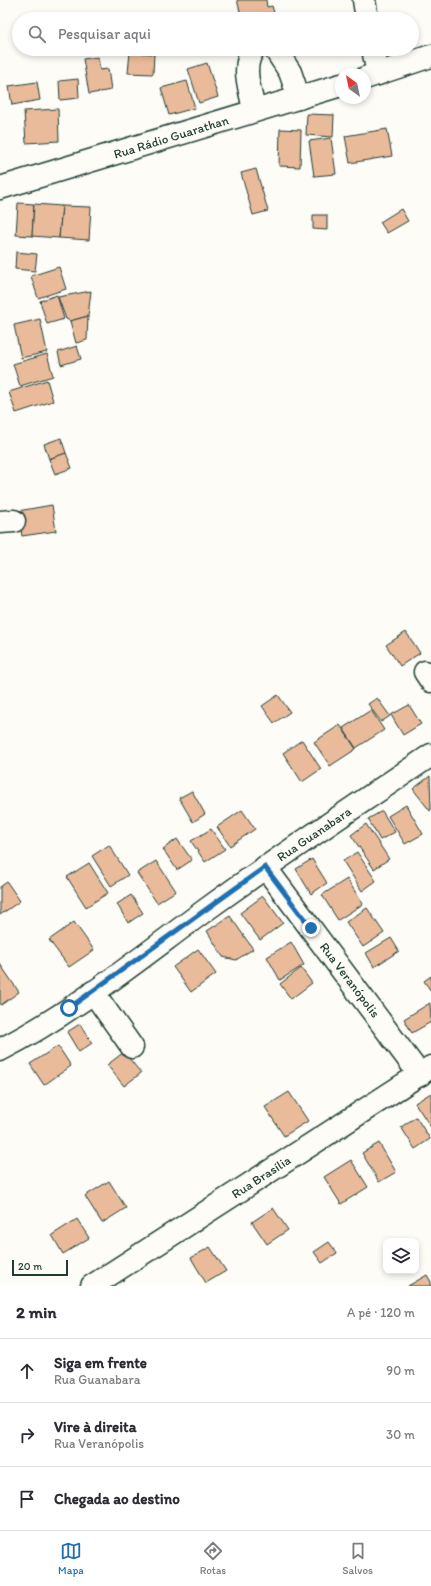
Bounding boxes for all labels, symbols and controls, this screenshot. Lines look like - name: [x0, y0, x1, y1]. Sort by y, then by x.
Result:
- search box: [12, 12, 419, 56]
- icon: search: [26, 23, 48, 45]
- text: Pesquisar aqui: [58, 25, 151, 43]
- north arrow: [335, 68, 371, 104]
- street label: Rua Rádio Guarathan: [112, 112, 231, 162]
- street label: Rua Guanabara: [274, 803, 354, 864]
- route end: [302, 919, 320, 937]
- street label: Rua Veranópolis: [317, 940, 383, 1021]
- route start: [60, 999, 78, 1017]
- street label: Rua Brasília: [229, 1152, 294, 1202]
- map controls: [383, 1238, 419, 1274]
- button: layers: [383, 1238, 419, 1274]
- scale bar: [12, 1258, 68, 1277]
- text: 20 m: [18, 1260, 42, 1273]
- text: 2 min: [16, 1302, 56, 1322]
- text: A pé · 120 m: [347, 1305, 415, 1320]
- text: Siga em frente: [54, 1354, 147, 1372]
- icon: ahead: [16, 1360, 38, 1382]
- text: 90 m: [386, 1363, 415, 1378]
- text: Rua Guanabara: [54, 1372, 141, 1387]
- text: Vire à direita: [54, 1418, 137, 1436]
- icon: right: [16, 1424, 38, 1446]
- text: 30 m: [386, 1427, 415, 1442]
- text: Rua Veranópolis: [54, 1436, 144, 1451]
- icon: arrive: [16, 1488, 38, 1510]
- text: Chegada ao destino: [54, 1490, 180, 1508]
- tab: Mapa: [58, 1540, 84, 1577]
- tab: Rotas: [200, 1540, 226, 1577]
- tab: Salvos: [342, 1540, 373, 1577]

